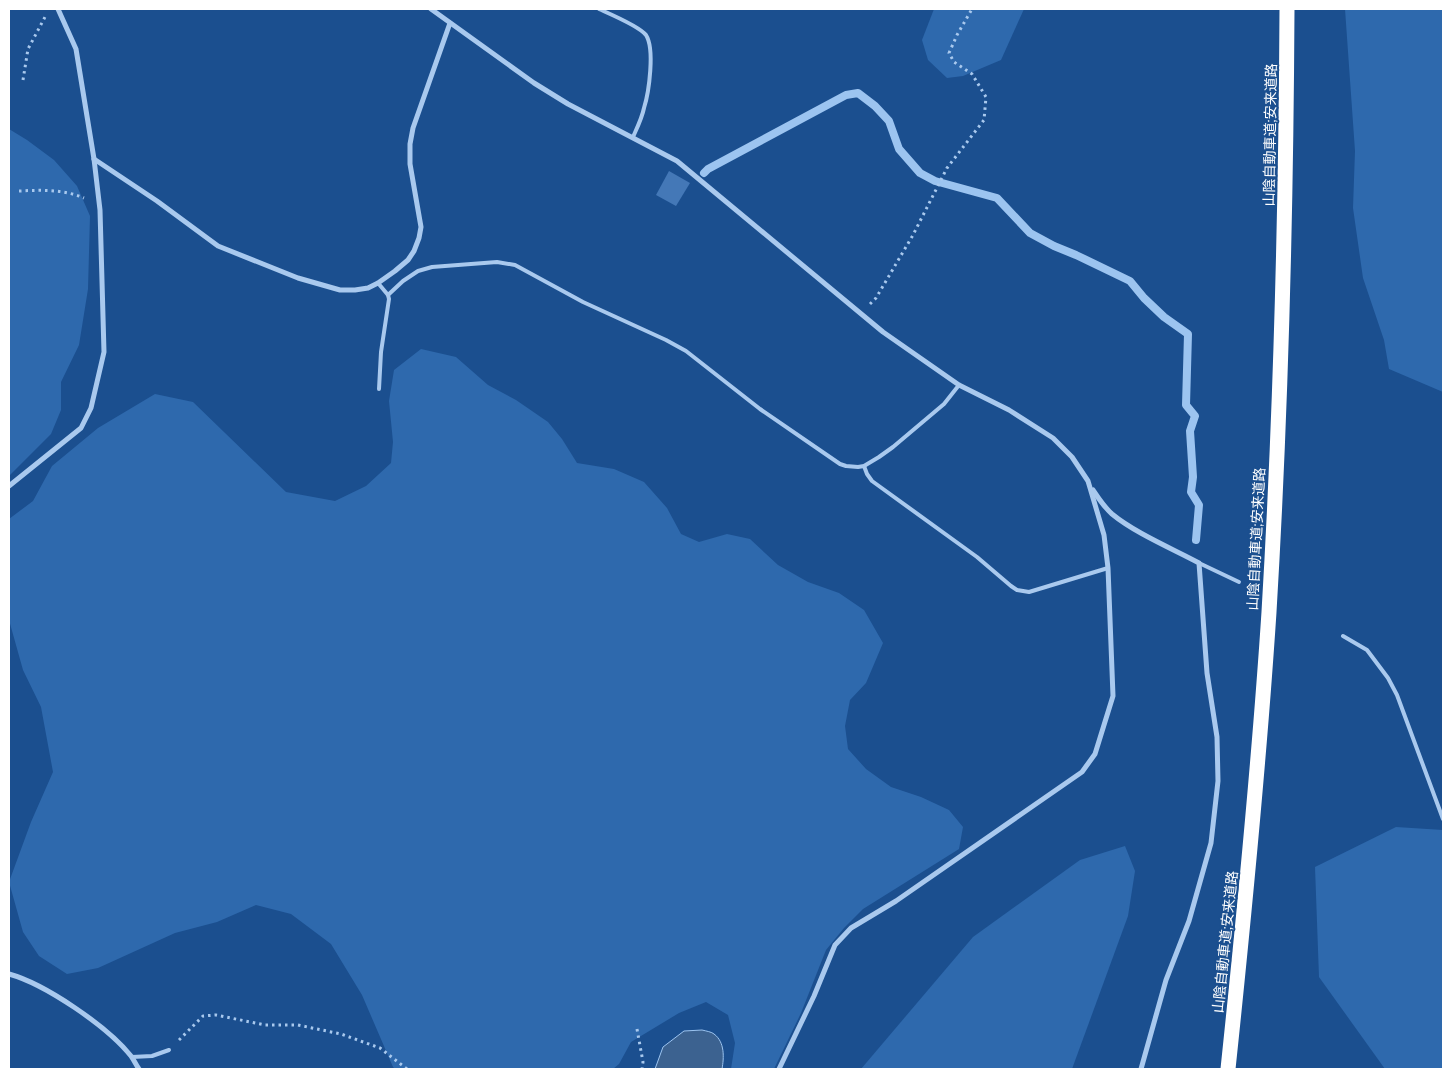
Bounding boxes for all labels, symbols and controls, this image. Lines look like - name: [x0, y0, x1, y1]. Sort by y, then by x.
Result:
- street label: 山陰自動車道;安来道路: [1260, 63, 1280, 207]
- street label: 山陰自動車道;安来道路: [1243, 467, 1269, 611]
- street label: 山陰自動車道;安来道路: [1209, 870, 1241, 1014]

